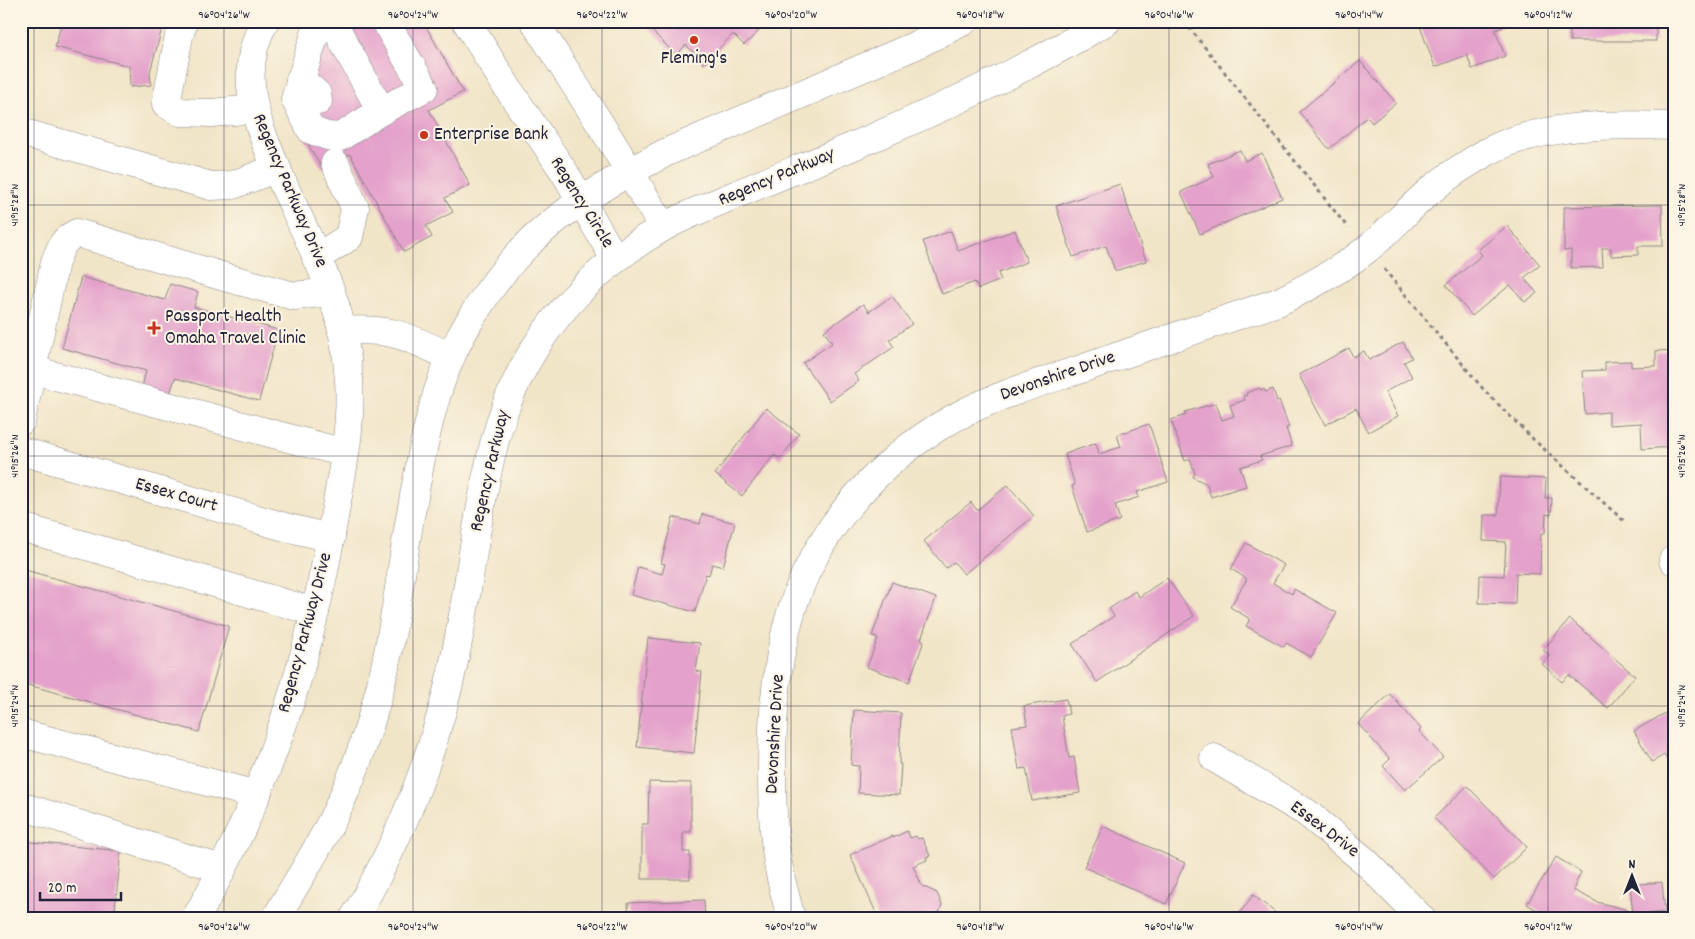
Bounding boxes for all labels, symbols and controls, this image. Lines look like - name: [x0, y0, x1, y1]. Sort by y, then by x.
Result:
- text: 96°04'26"W: [198, 7, 250, 24]
- text: 96°04'24"W: [388, 7, 438, 24]
- text: 96°04'22"W: [577, 7, 627, 24]
- text: 96°04'20"W: [765, 7, 817, 24]
- text: 96°04'18"W: [956, 7, 1004, 24]
- text: 96°04'16"W: [1145, 7, 1194, 24]
- text: 96°04'14"W: [1335, 7, 1383, 24]
- text: 96°04'12"W: [1524, 7, 1572, 24]
- marker: Fleming's: [688, 34, 700, 46]
- place label: Fleming's: [661, 46, 727, 73]
- street label: Regency Parkway Drive: [244, 110, 334, 272]
- place label: Enterprise Bank: [434, 122, 549, 149]
- marker: Enterprise Bank: [418, 129, 430, 141]
- street label: Regency Parkway: [715, 141, 840, 215]
- street label: Regency Circle: [542, 152, 620, 254]
- text: 41°15'28"N: [7, 184, 24, 226]
- text: 41°15'28"N: [1674, 184, 1691, 226]
- place label: Passport Health Omaha Travel Clinic: [165, 304, 306, 353]
- marker: Passport Health Omaha Travel Clinic: [147, 321, 161, 335]
- street label: Devonshire Drive: [997, 345, 1119, 409]
- street label: Regency Parkway: [464, 407, 518, 534]
- text: 41°15'26"N: [7, 434, 24, 478]
- text: 41°15'26"N: [1674, 434, 1691, 478]
- street label: Essex Court: [132, 471, 220, 521]
- street label: Regency Parkway Drive: [272, 550, 340, 716]
- street label: Devonshire Drive: [759, 673, 793, 795]
- text: 41°15'24"N: [7, 685, 24, 727]
- text: 41°15'24"N: [1674, 685, 1691, 727]
- street label: Essex Drive: [1284, 795, 1364, 865]
- north arrow: [1608, 852, 1658, 902]
- text: N: [1629, 855, 1636, 875]
- scale bar: [40, 869, 121, 901]
- text: 20 m: [48, 878, 76, 900]
- text: 96°04'26"W: [198, 919, 250, 936]
- text: 96°04'24"W: [388, 919, 438, 936]
- text: 96°04'22"W: [577, 919, 627, 936]
- text: 96°04'20"W: [765, 919, 817, 936]
- text: 96°04'18"W: [956, 919, 1004, 936]
- text: 96°04'16"W: [1145, 919, 1194, 936]
- text: 96°04'14"W: [1335, 919, 1383, 936]
- text: 96°04'12"W: [1524, 919, 1572, 936]

